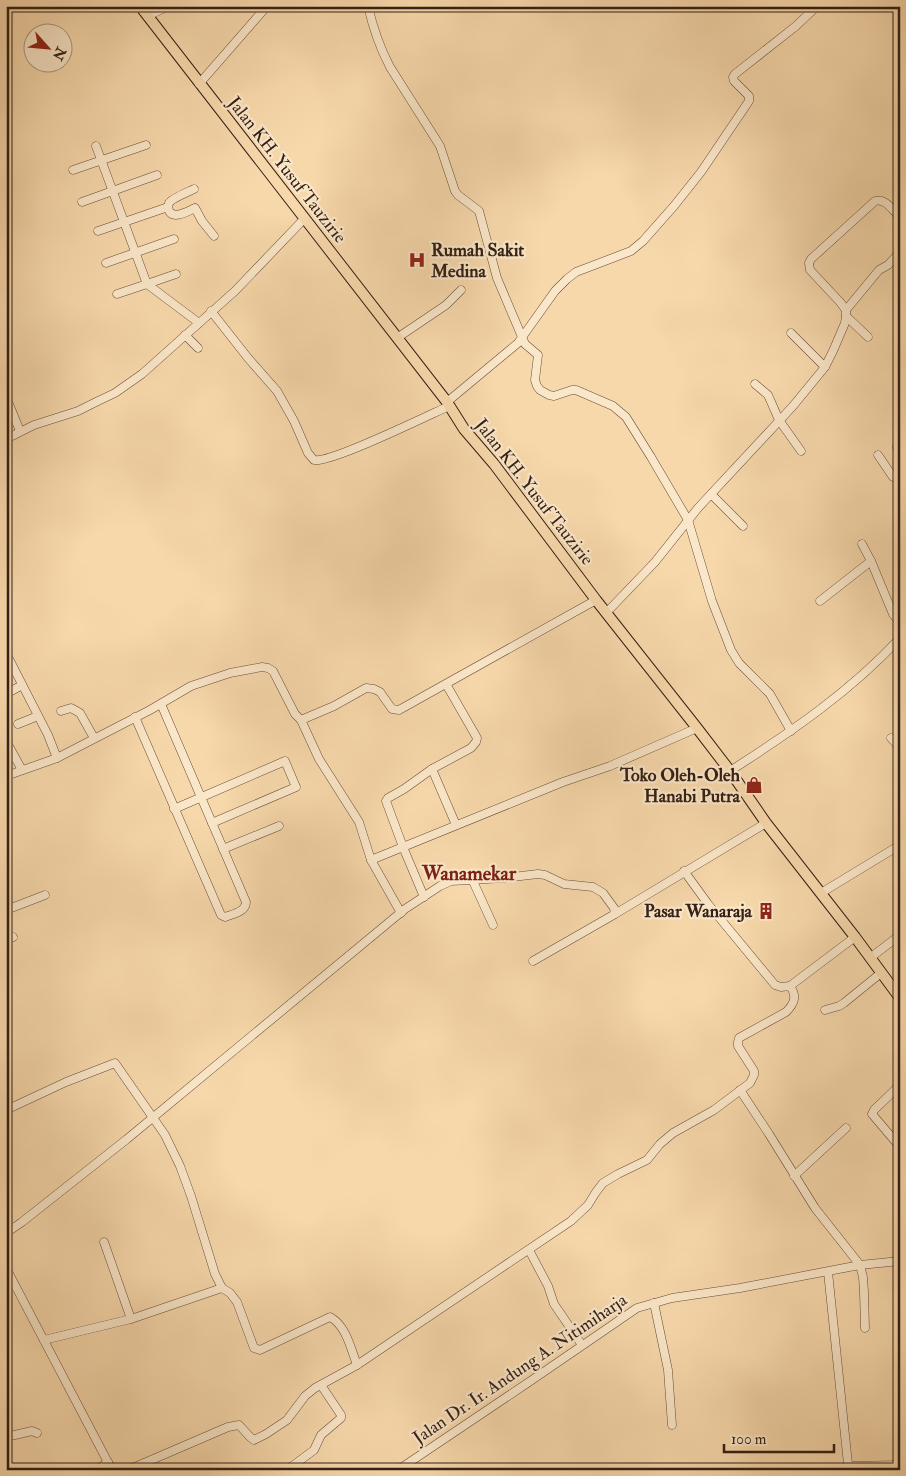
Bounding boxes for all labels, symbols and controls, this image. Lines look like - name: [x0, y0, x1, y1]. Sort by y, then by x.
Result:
- north arrow: [22, 22, 72, 72]
- text: N: [49, 43, 70, 64]
- street label: Jalan KH. Yusuf Tauzirie: [222, 91, 352, 248]
- place label: Rumah Sakit Medina: [430, 239, 524, 283]
- hospital icon: Rumah Sakit Medina: [407, 250, 427, 270]
- street label: Jalan KH. Yusuf Tauzirie: [469, 413, 599, 570]
- place label: Toko Oleh-Oleh Hanabi Putra: [619, 764, 741, 808]
- shop icon: Toko Oleh-Oleh Hanabi Putra: [744, 775, 764, 795]
- district label: Wanamekar: [421, 861, 517, 886]
- place label: Pasar Wanaraja: [644, 900, 753, 923]
- building icon: Pasar Wanaraja: [756, 901, 776, 921]
- street label: Jalan Dr. Ir. Andung A. Nitimiharja: [408, 1288, 632, 1450]
- scale bar: [724, 1421, 834, 1453]
- text: 100 m: [731, 1430, 767, 1449]

